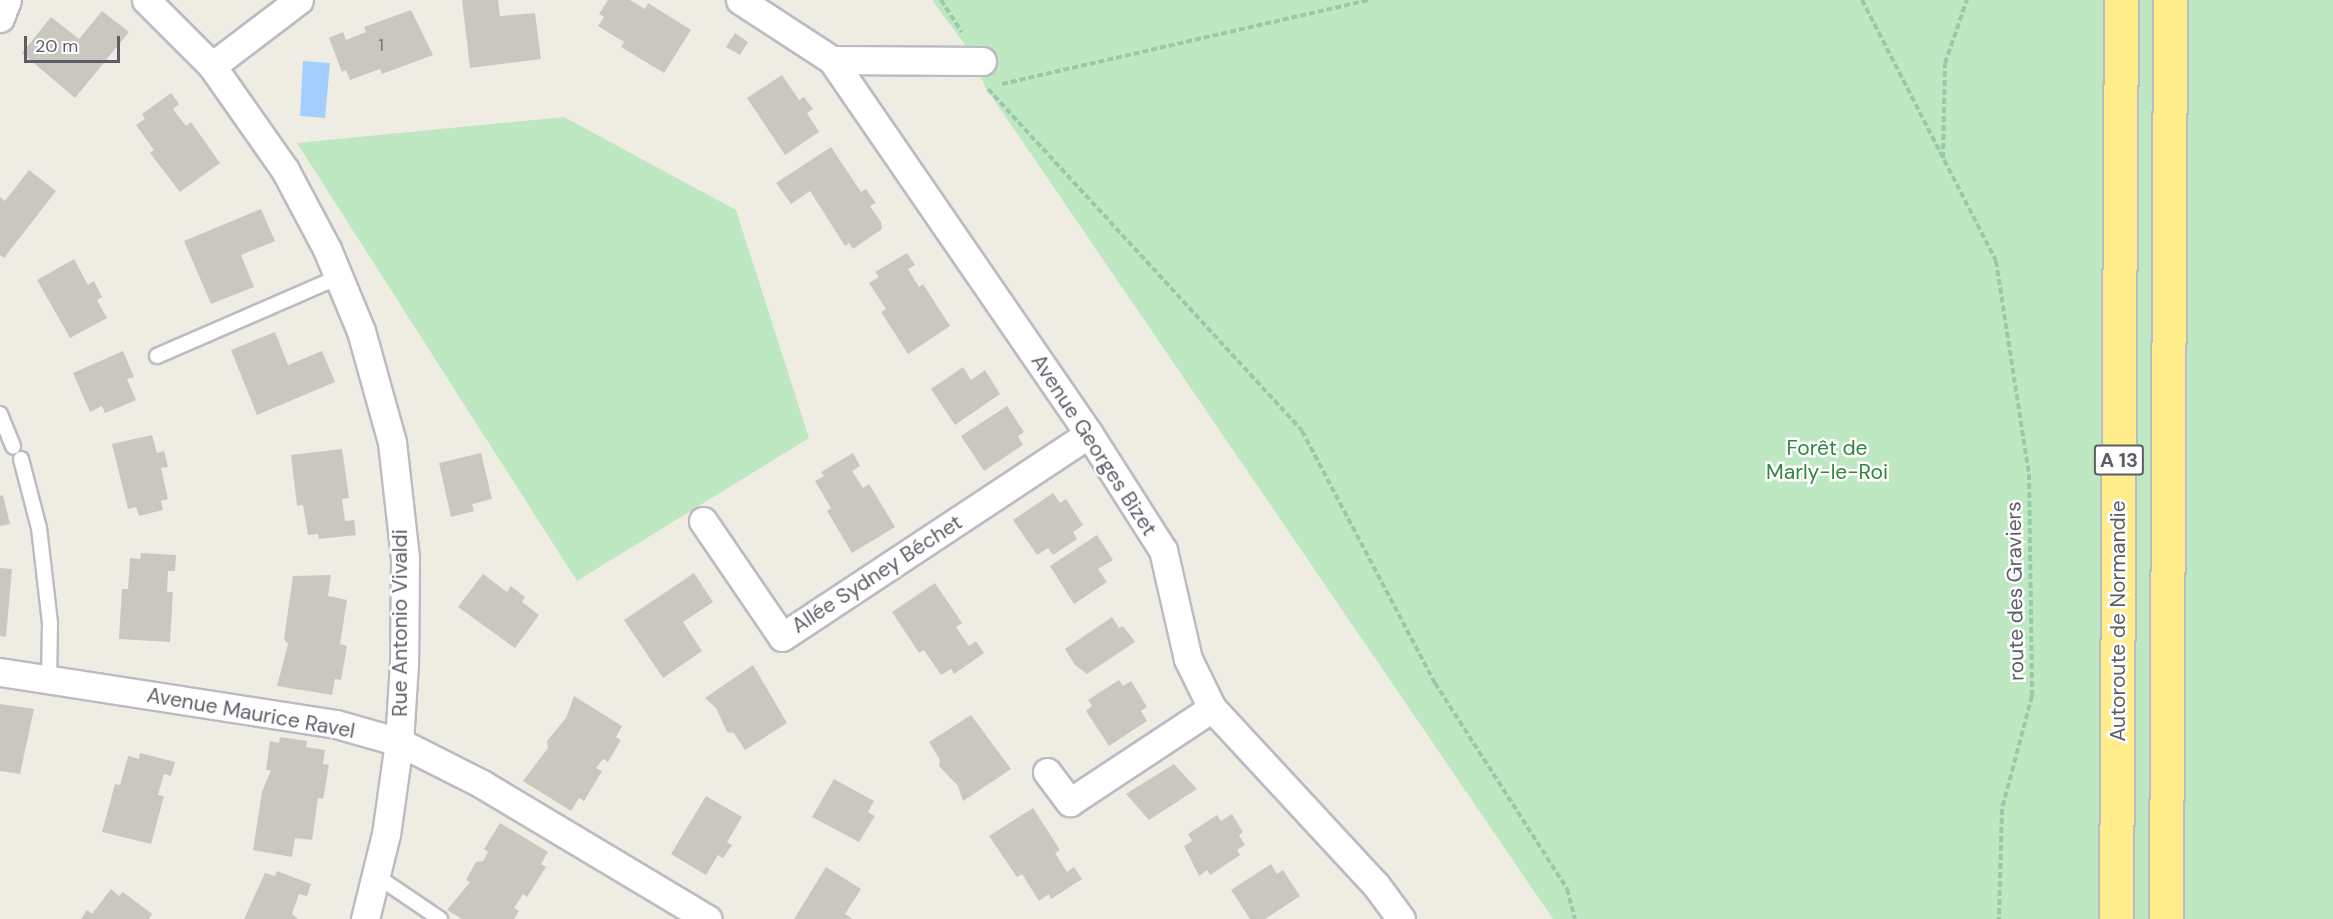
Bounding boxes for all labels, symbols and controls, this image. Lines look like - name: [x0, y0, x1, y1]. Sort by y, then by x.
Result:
- scale bar: [27, 24, 123, 62]
- text: 20 m: [35, 34, 78, 58]
- house number: 1: [378, 34, 384, 56]
- street label: Avenue Georges Bizet: [1026, 350, 1162, 540]
- park label: Forêt de Marly-le-Roi: [1766, 435, 1888, 485]
- road number: A 13: [2094, 443, 2144, 477]
- street label: Autoroute de Normandie: [2105, 500, 2131, 742]
- street label: route des Graviers: [2001, 501, 2029, 681]
- street label: Allée Sydney Béchet: [787, 509, 967, 639]
- street label: Rue Antonio Vivaldi: [387, 529, 413, 717]
- street label: Avenue Maurice Ravel: [145, 682, 357, 744]

